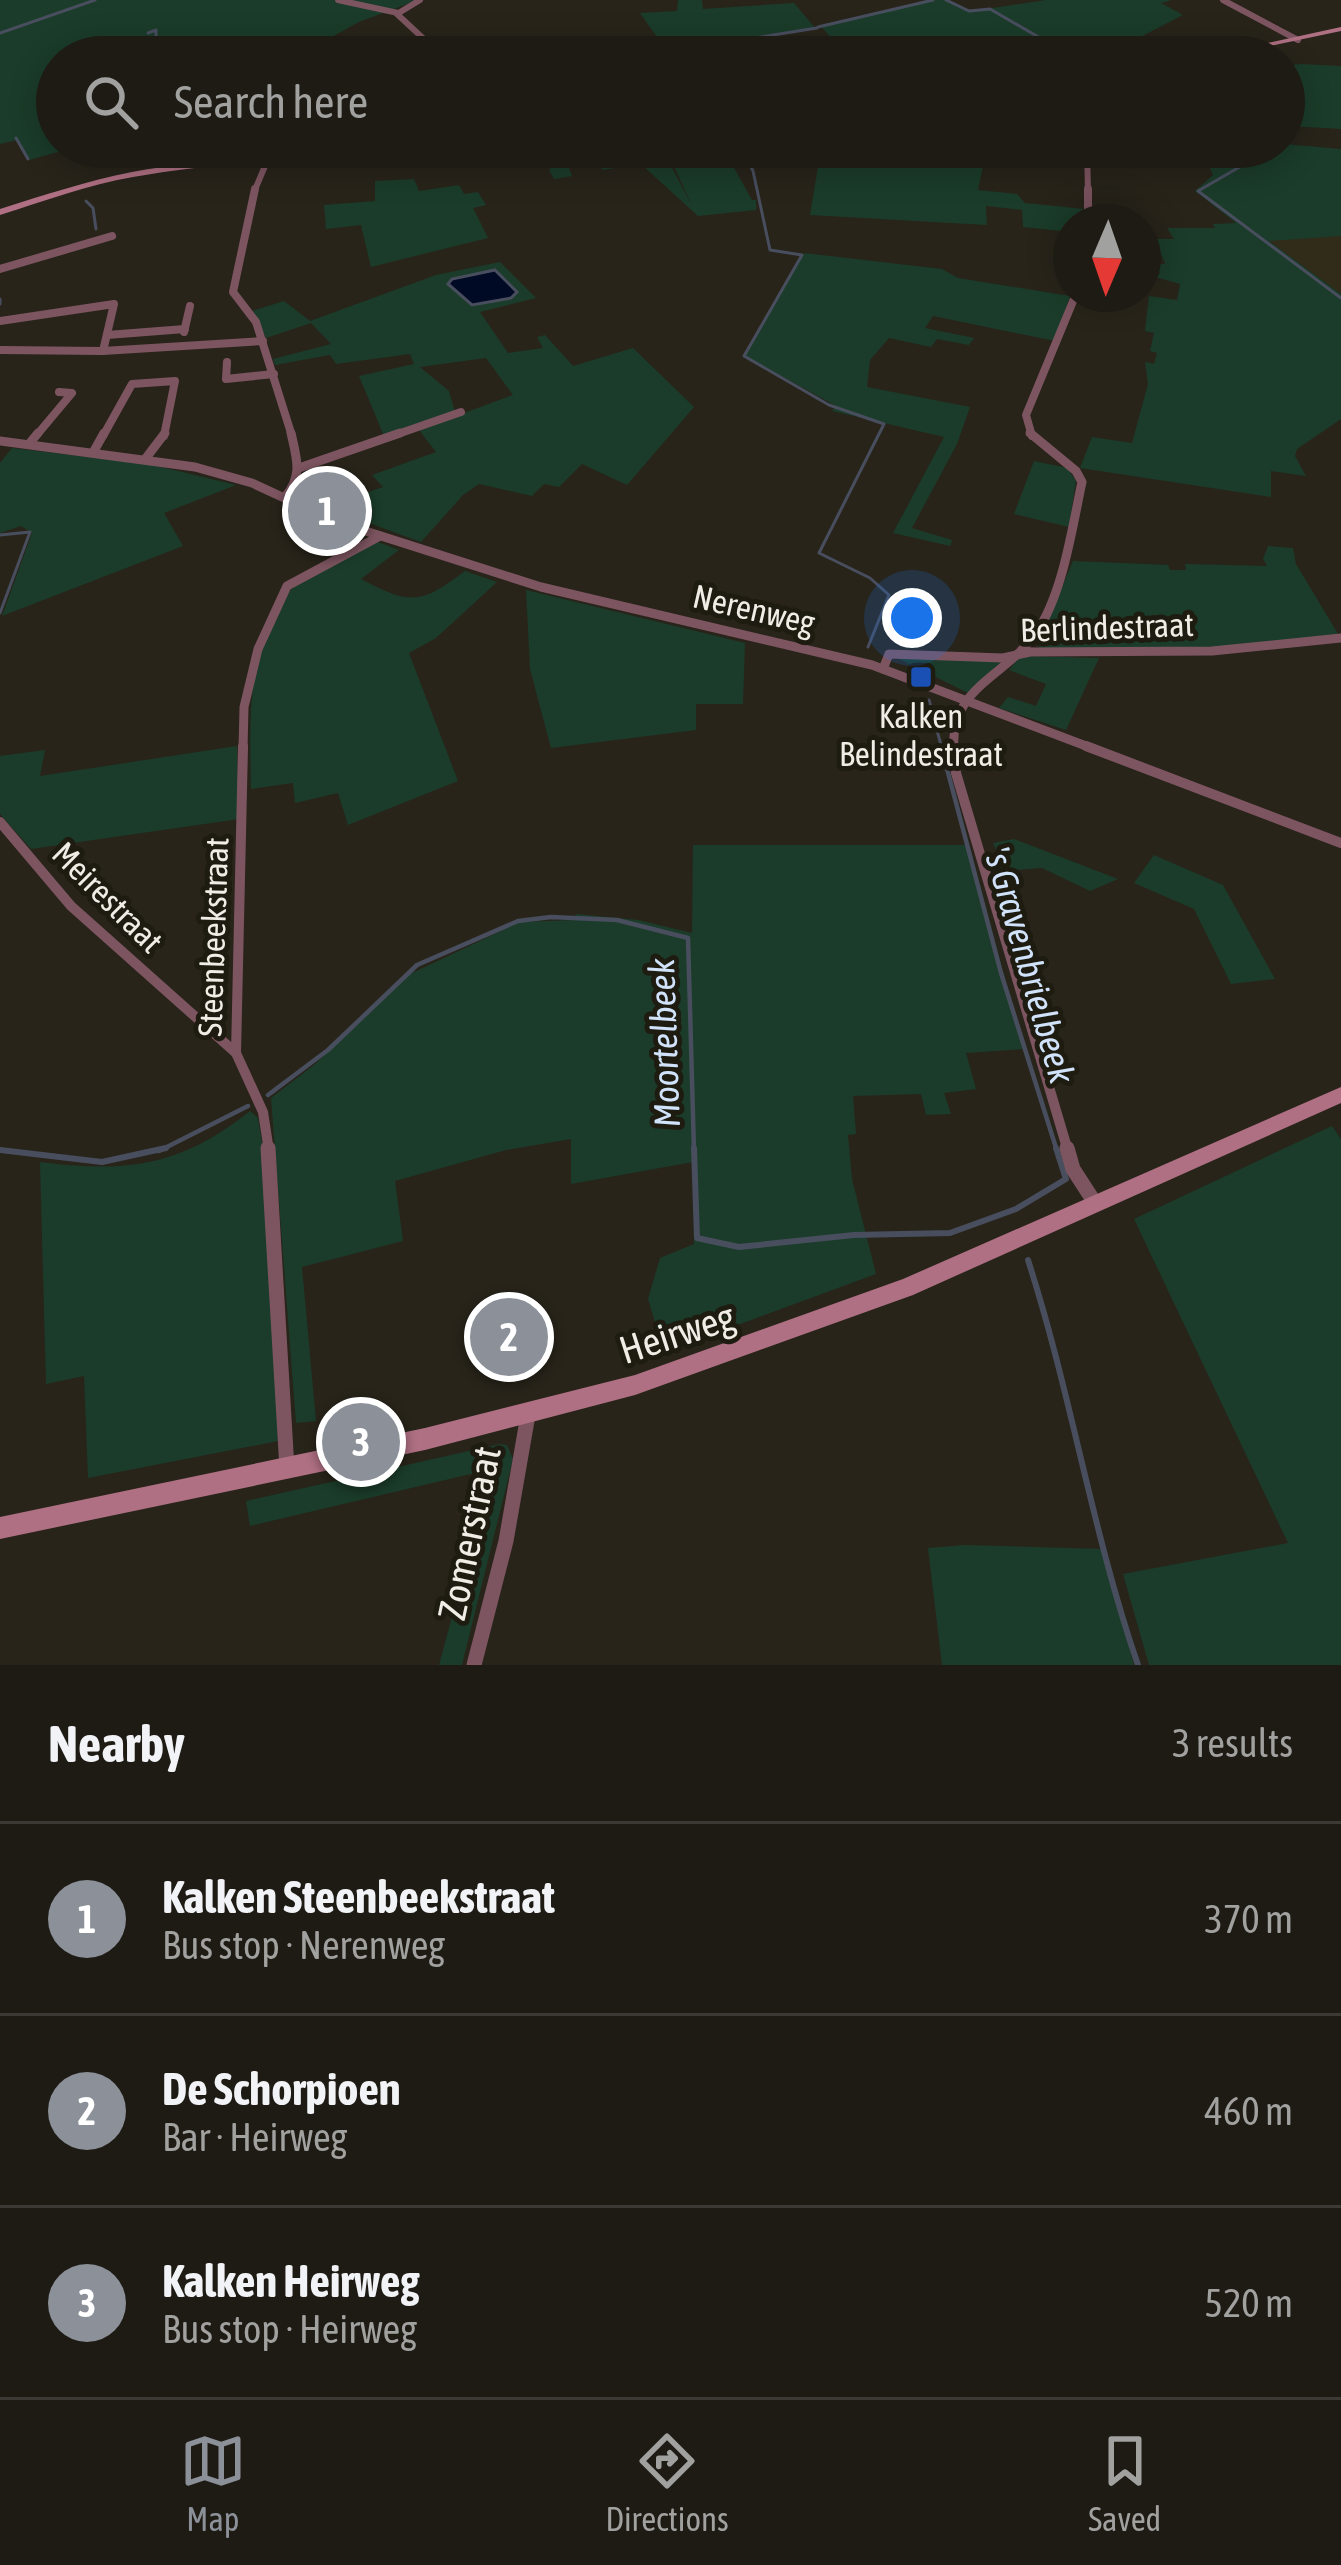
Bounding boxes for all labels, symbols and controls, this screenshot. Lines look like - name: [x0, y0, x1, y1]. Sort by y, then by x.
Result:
- search box: [36, 36, 1305, 168]
- icon: search: [78, 69, 144, 135]
- text: Search here: [174, 76, 368, 128]
- north arrow: [1053, 204, 1161, 312]
- pin: 1: [288, 466, 366, 556]
- street label: Nerenweg: [689, 577, 819, 642]
- your location: [882, 588, 942, 648]
- street label: Berlindestraat: [1020, 605, 1194, 649]
- marker: Kalken Belindestraat: [908, 664, 934, 690]
- place label: Kalken Belindestraat: [839, 697, 1003, 773]
- street label: Meirestraat: [45, 834, 171, 960]
- street label: Steenbeekstraat: [191, 837, 235, 1037]
- water label: 's Gravenbrielbeek: [976, 842, 1084, 1089]
- water label: Moortelbeek: [640, 957, 688, 1128]
- pin: 2: [470, 1292, 548, 1382]
- street label: Heirweg: [614, 1294, 740, 1372]
- pin: 3: [322, 1397, 400, 1487]
- street label: Zomerstraat: [429, 1442, 509, 1624]
- text: Nearby: [48, 1714, 185, 1773]
- text: 3 results: [1172, 1721, 1293, 1765]
- text: Kalken Steenbeekstraat: [162, 1871, 555, 1923]
- text: 1: [78, 1897, 96, 1941]
- text: 370 m: [1205, 1897, 1293, 1941]
- text: Bus stop · Nerenweg: [162, 1923, 445, 1967]
- text: De Schorpioen: [162, 2063, 401, 2115]
- text: 2: [78, 2089, 96, 2133]
- text: 460 m: [1205, 2089, 1293, 2133]
- text: Bar · Heirweg: [162, 2115, 347, 2159]
- text: Kalken Heirweg: [162, 2255, 420, 2307]
- text: 3: [78, 2281, 96, 2325]
- text: 520 m: [1205, 2281, 1293, 2325]
- text: Bus stop · Heirweg: [162, 2307, 417, 2351]
- tab: Map: [180, 2428, 246, 2538]
- tab: Directions: [605, 2428, 729, 2538]
- tab: Saved: [1088, 2428, 1161, 2538]

